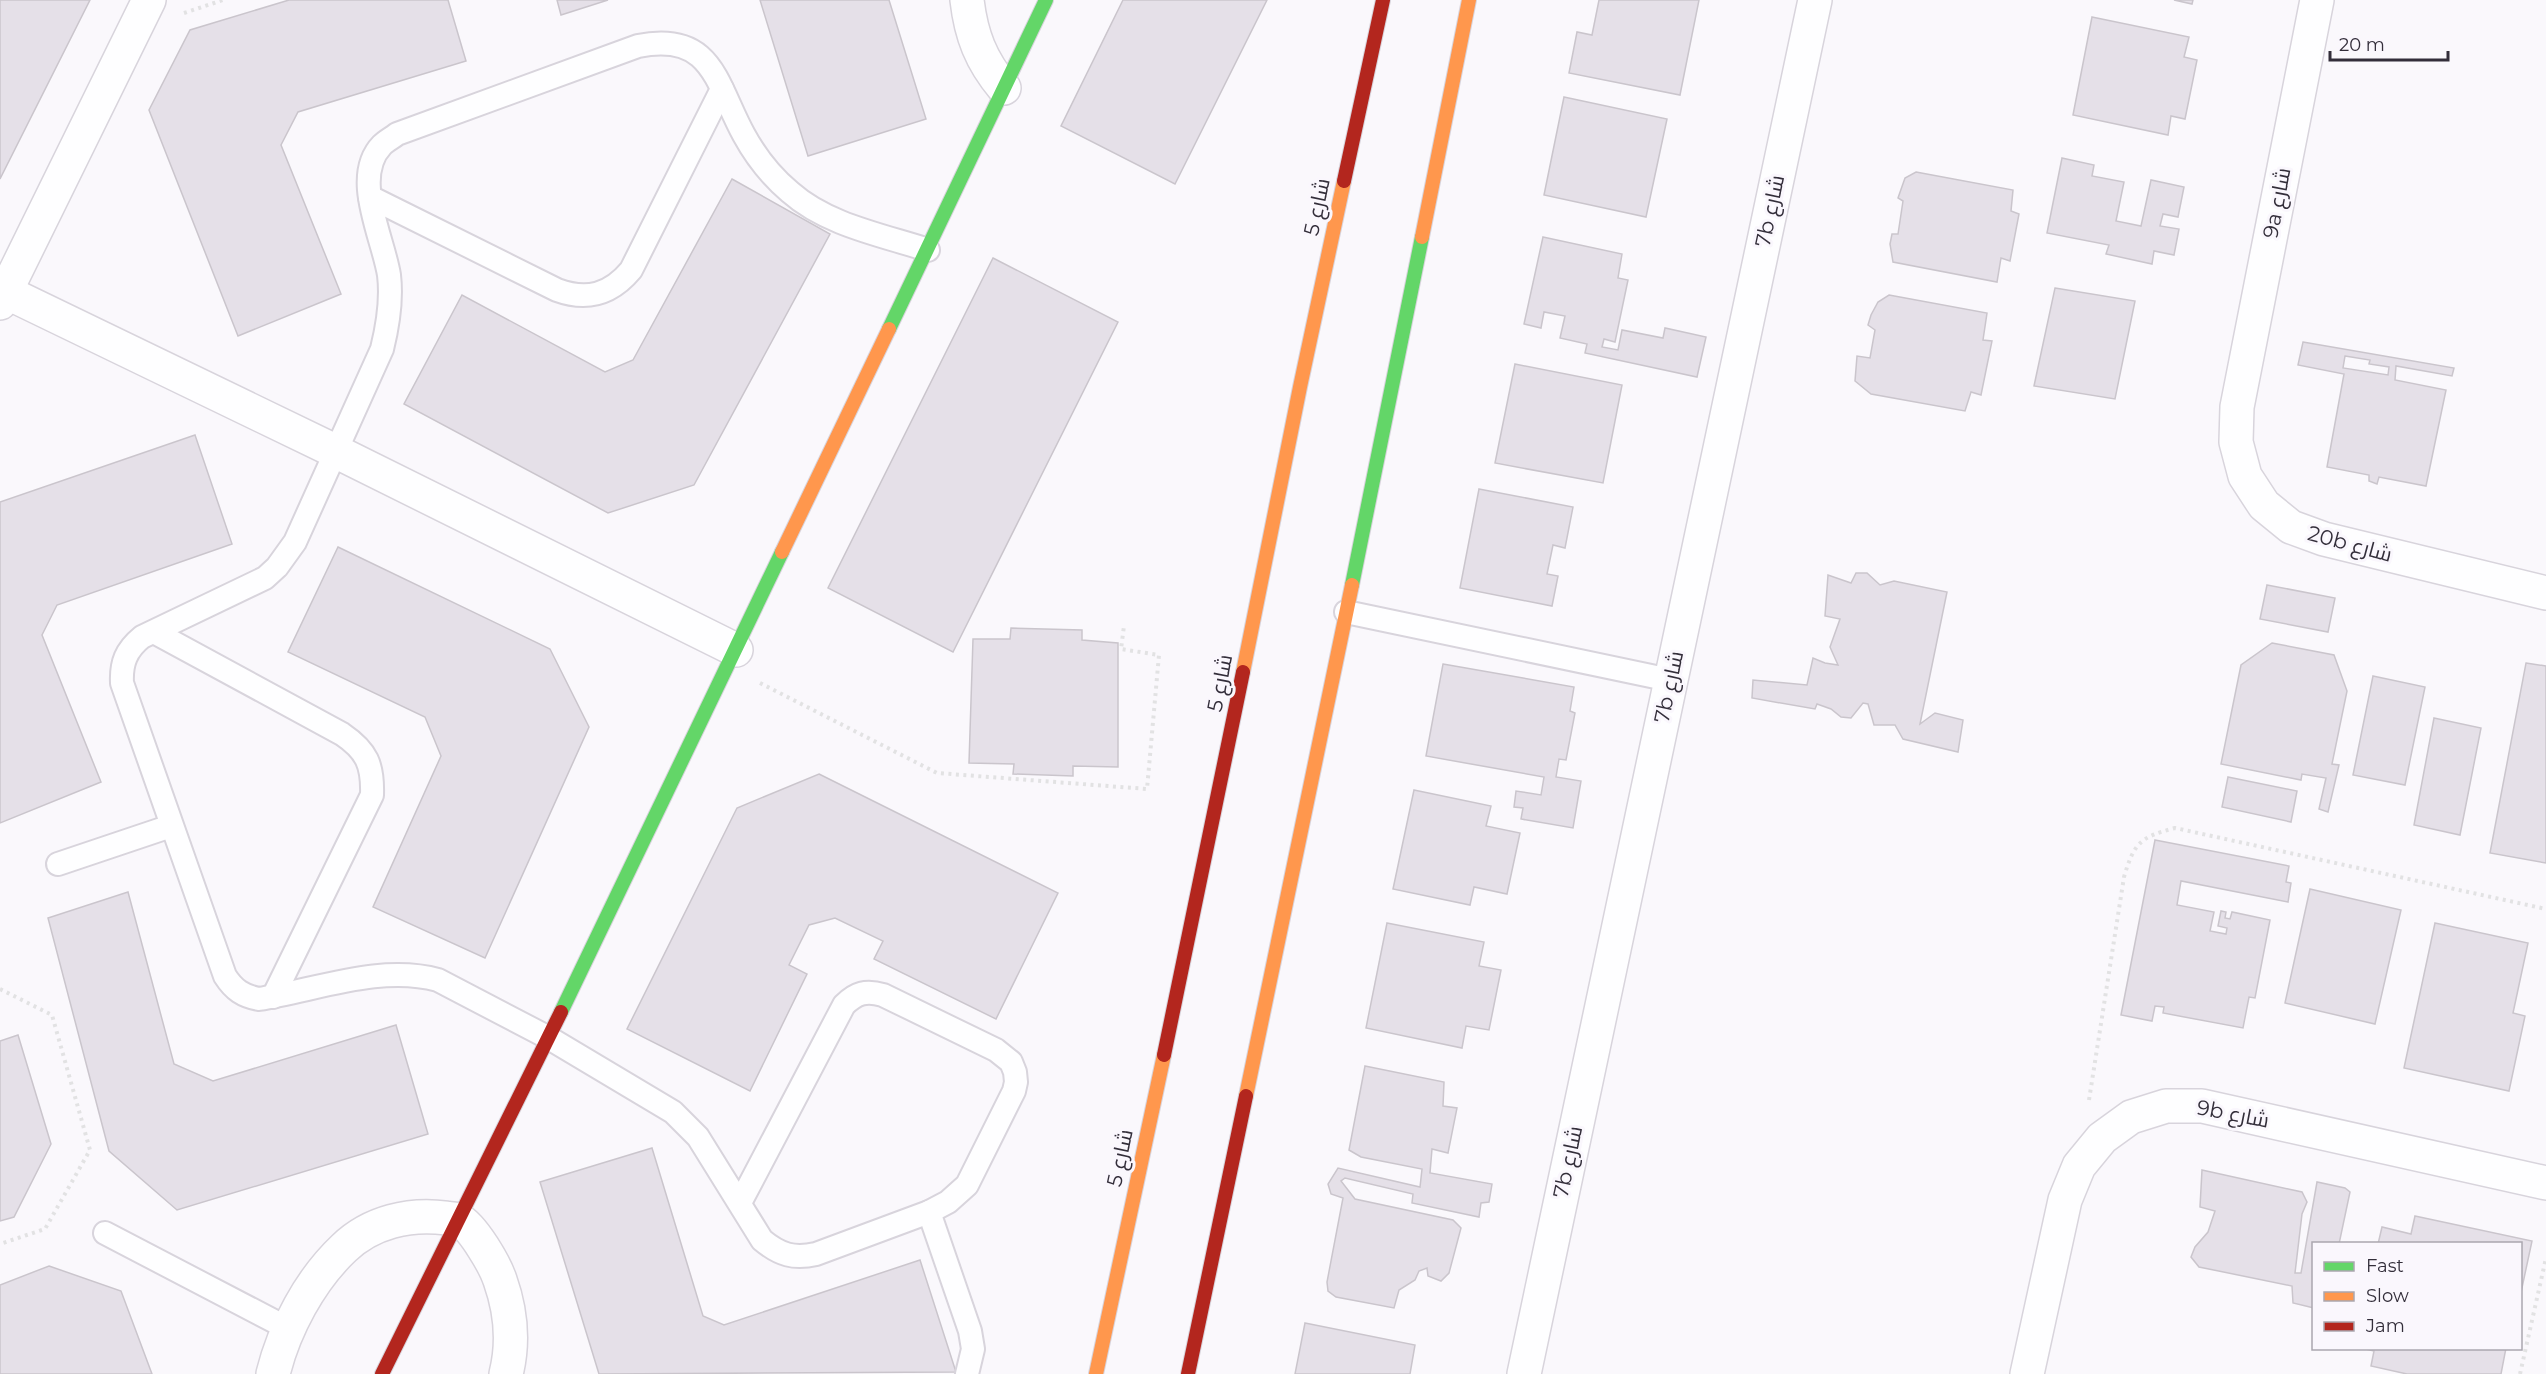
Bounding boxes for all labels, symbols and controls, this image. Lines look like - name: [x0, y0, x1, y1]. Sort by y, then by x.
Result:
- scale bar: [2330, 24, 2448, 62]
- text: 20 m: [2339, 34, 2385, 56]
- street label: 9a شارع: [2257, 165, 2298, 241]
- street label: 7b شارع: [1750, 173, 1791, 250]
- street label: شارع 5: [1298, 176, 1337, 238]
- street label: 20b شارع: [2305, 520, 2395, 569]
- street label: 7b شارع: [1649, 649, 1690, 726]
- street label: شارع 5: [1202, 652, 1239, 714]
- street label: 9b شارع: [2194, 1094, 2271, 1135]
- street label: 7b شارع: [1548, 1124, 1589, 1201]
- street label: شارع 5: [1101, 1127, 1140, 1189]
- legend: [2312, 1242, 2522, 1350]
- text: Fast: [2366, 1255, 2404, 1277]
- text: Slow: [2366, 1285, 2409, 1307]
- text: Jam: [2365, 1315, 2405, 1337]

